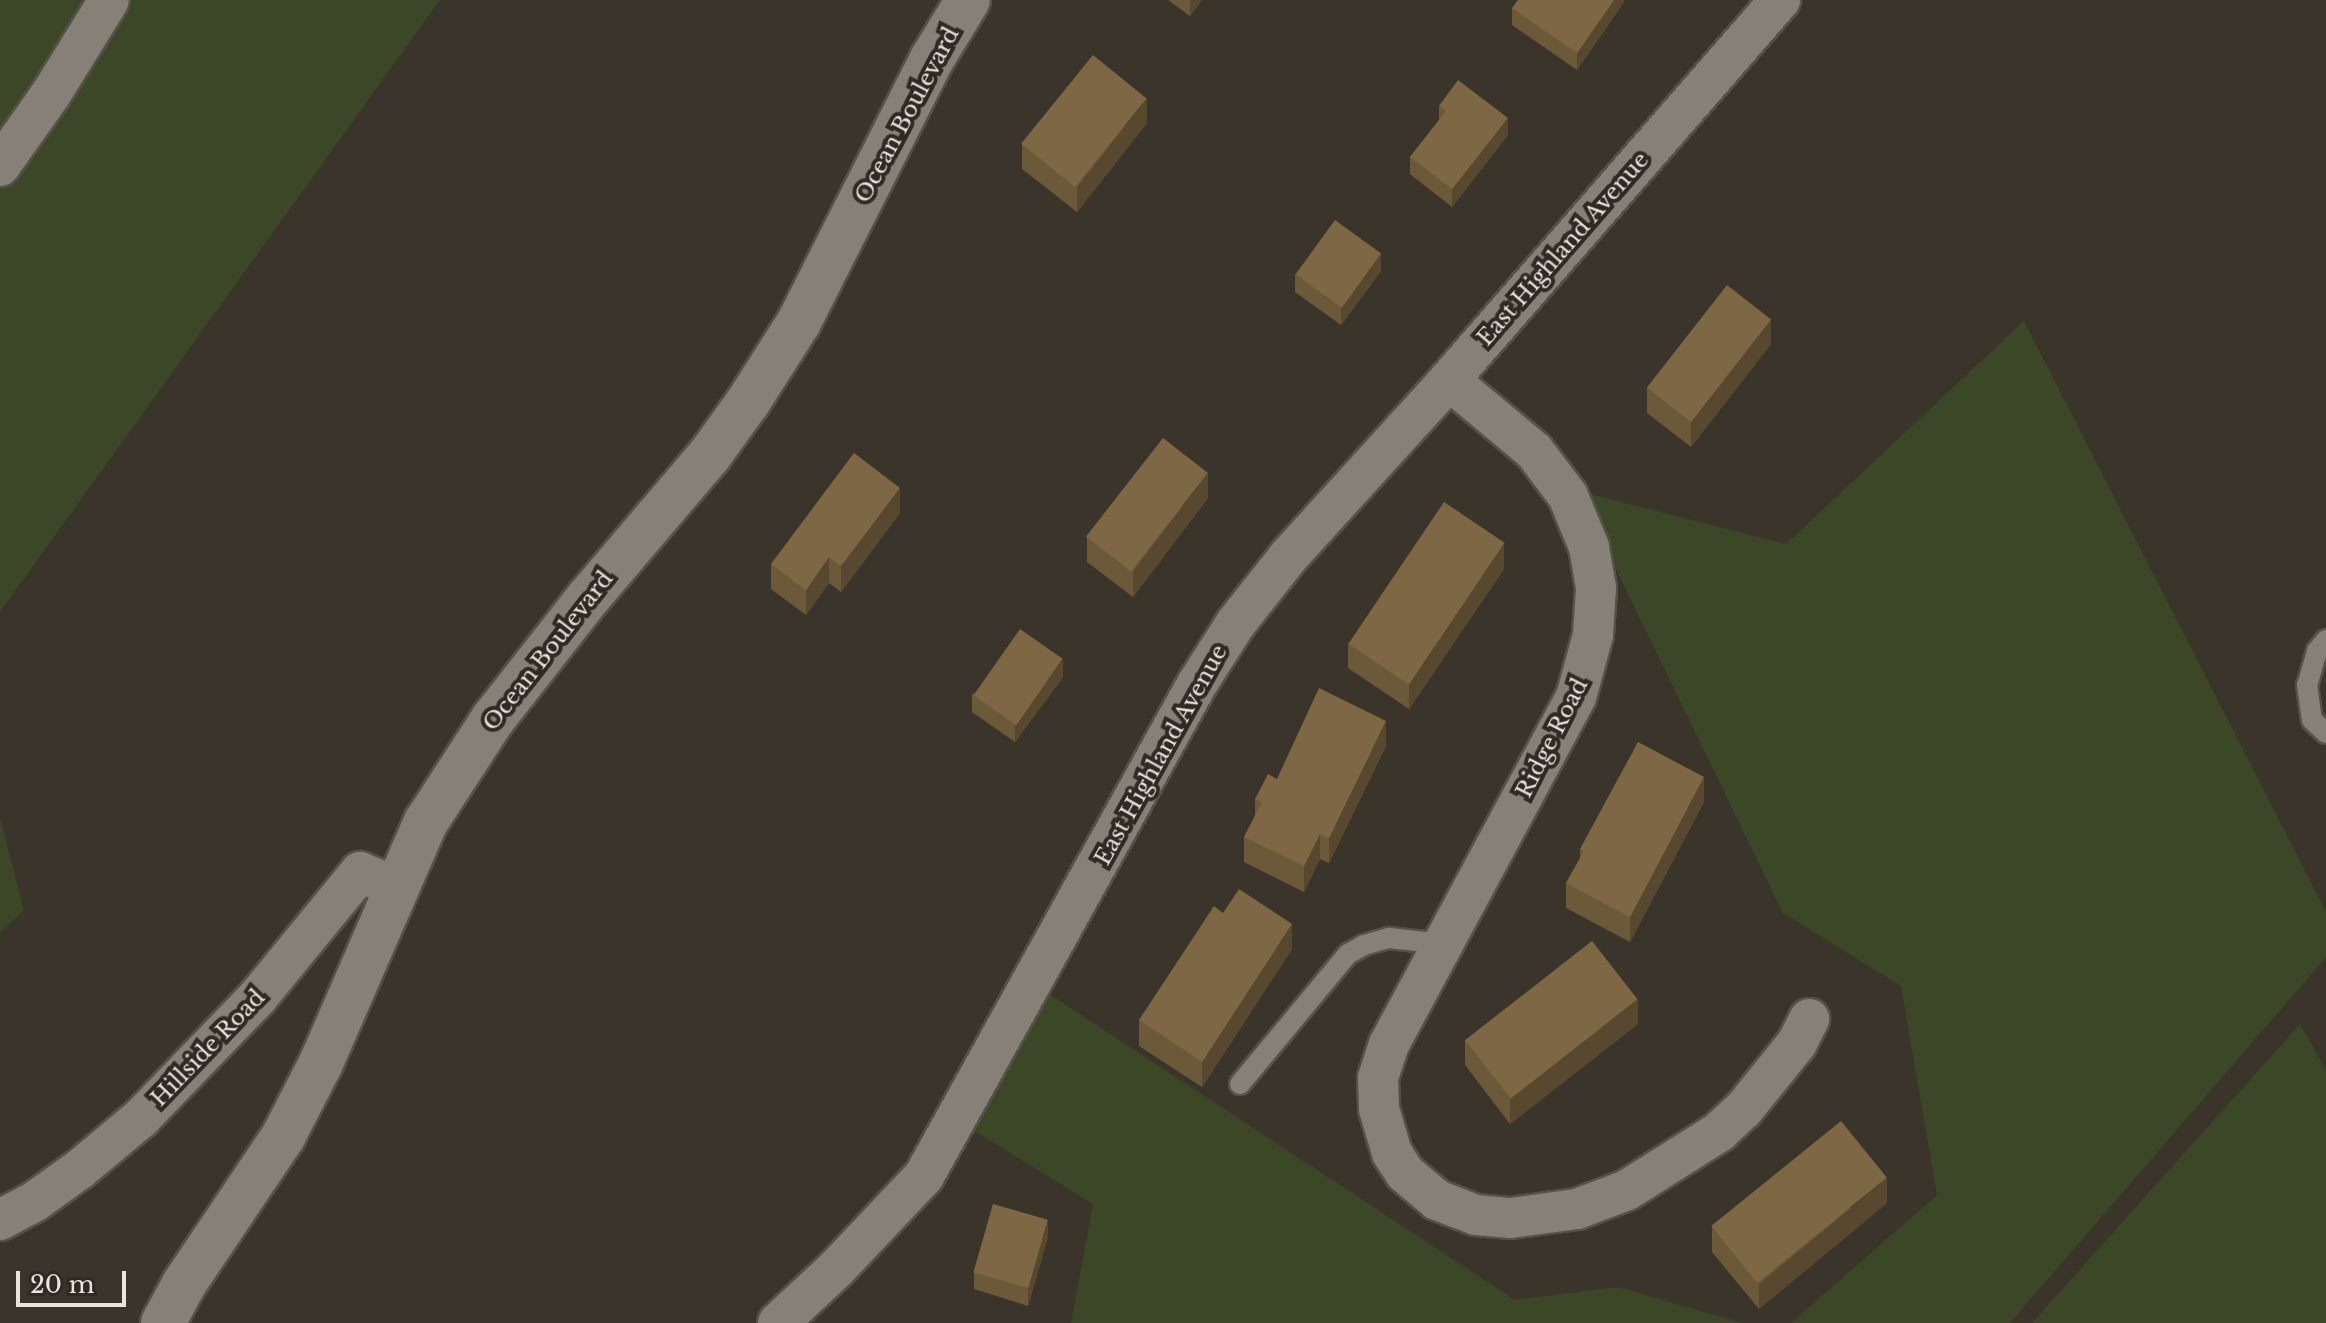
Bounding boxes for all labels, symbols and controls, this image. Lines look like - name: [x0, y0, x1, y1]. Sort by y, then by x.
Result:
- street label: Ocean Boulevard: [850, 23, 964, 207]
- street label: East Highland Avenue: [1472, 147, 1654, 351]
- street label: Ocean Boulevard: [478, 566, 618, 736]
- street label: East Highland Avenue: [1089, 640, 1233, 870]
- street label: Ridge Road: [1511, 674, 1593, 802]
- street label: Hillside Road: [146, 984, 270, 1112]
- scale bar: [20, 1255, 130, 1305]
- text: 20 m: [30, 1270, 95, 1299]

